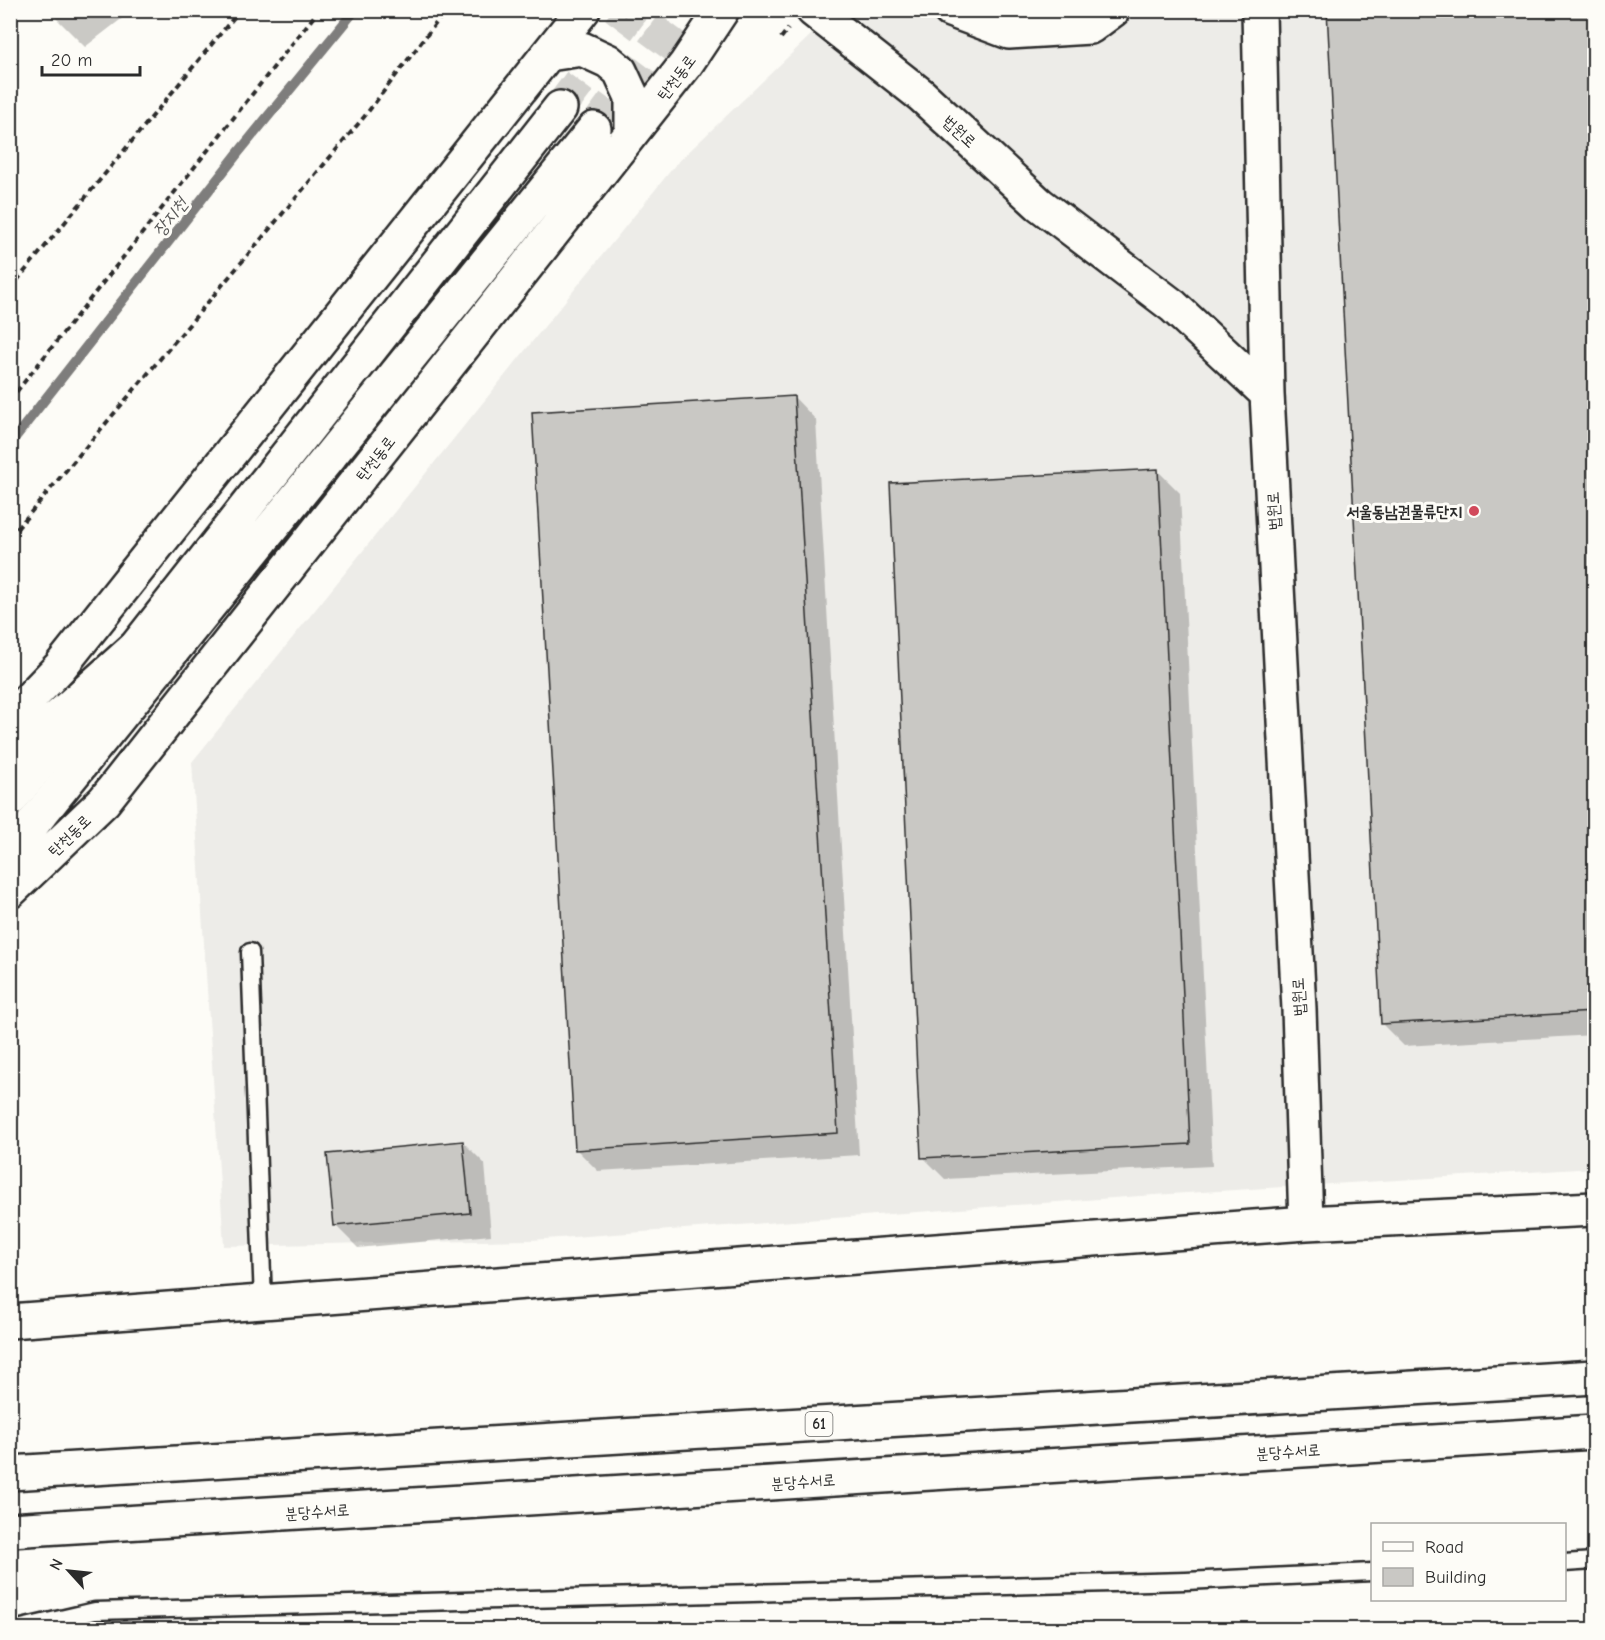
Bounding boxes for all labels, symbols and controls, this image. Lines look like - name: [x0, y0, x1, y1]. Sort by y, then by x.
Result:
- scale bar: [42, 39, 140, 77]
- text: 20 m: [51, 50, 92, 71]
- street label: 탄천동로: [654, 52, 699, 104]
- street label: 법원로: [939, 112, 980, 151]
- water label: 장지천: [149, 193, 193, 241]
- street label: 탄천동로: [353, 433, 399, 484]
- street label: 법원로: [1264, 491, 1284, 531]
- place label: 서울동남권물류단지: [1346, 503, 1462, 521]
- marker: 서울동남권물류단지: [1467, 504, 1481, 518]
- street label: 탄천동로: [45, 811, 94, 860]
- street label: 법원로: [1289, 977, 1309, 1017]
- road number: 61: [806, 1412, 832, 1436]
- street label: 분당수서로: [1255, 1441, 1321, 1463]
- street label: 분당수서로: [770, 1471, 836, 1493]
- street label: 분당수서로: [284, 1501, 350, 1523]
- legend: [1371, 1523, 1566, 1601]
- text: Road: [1425, 1537, 1464, 1558]
- north arrow: [39, 1541, 99, 1601]
- text: N: [46, 1556, 67, 1573]
- text: Building: [1425, 1567, 1487, 1588]

